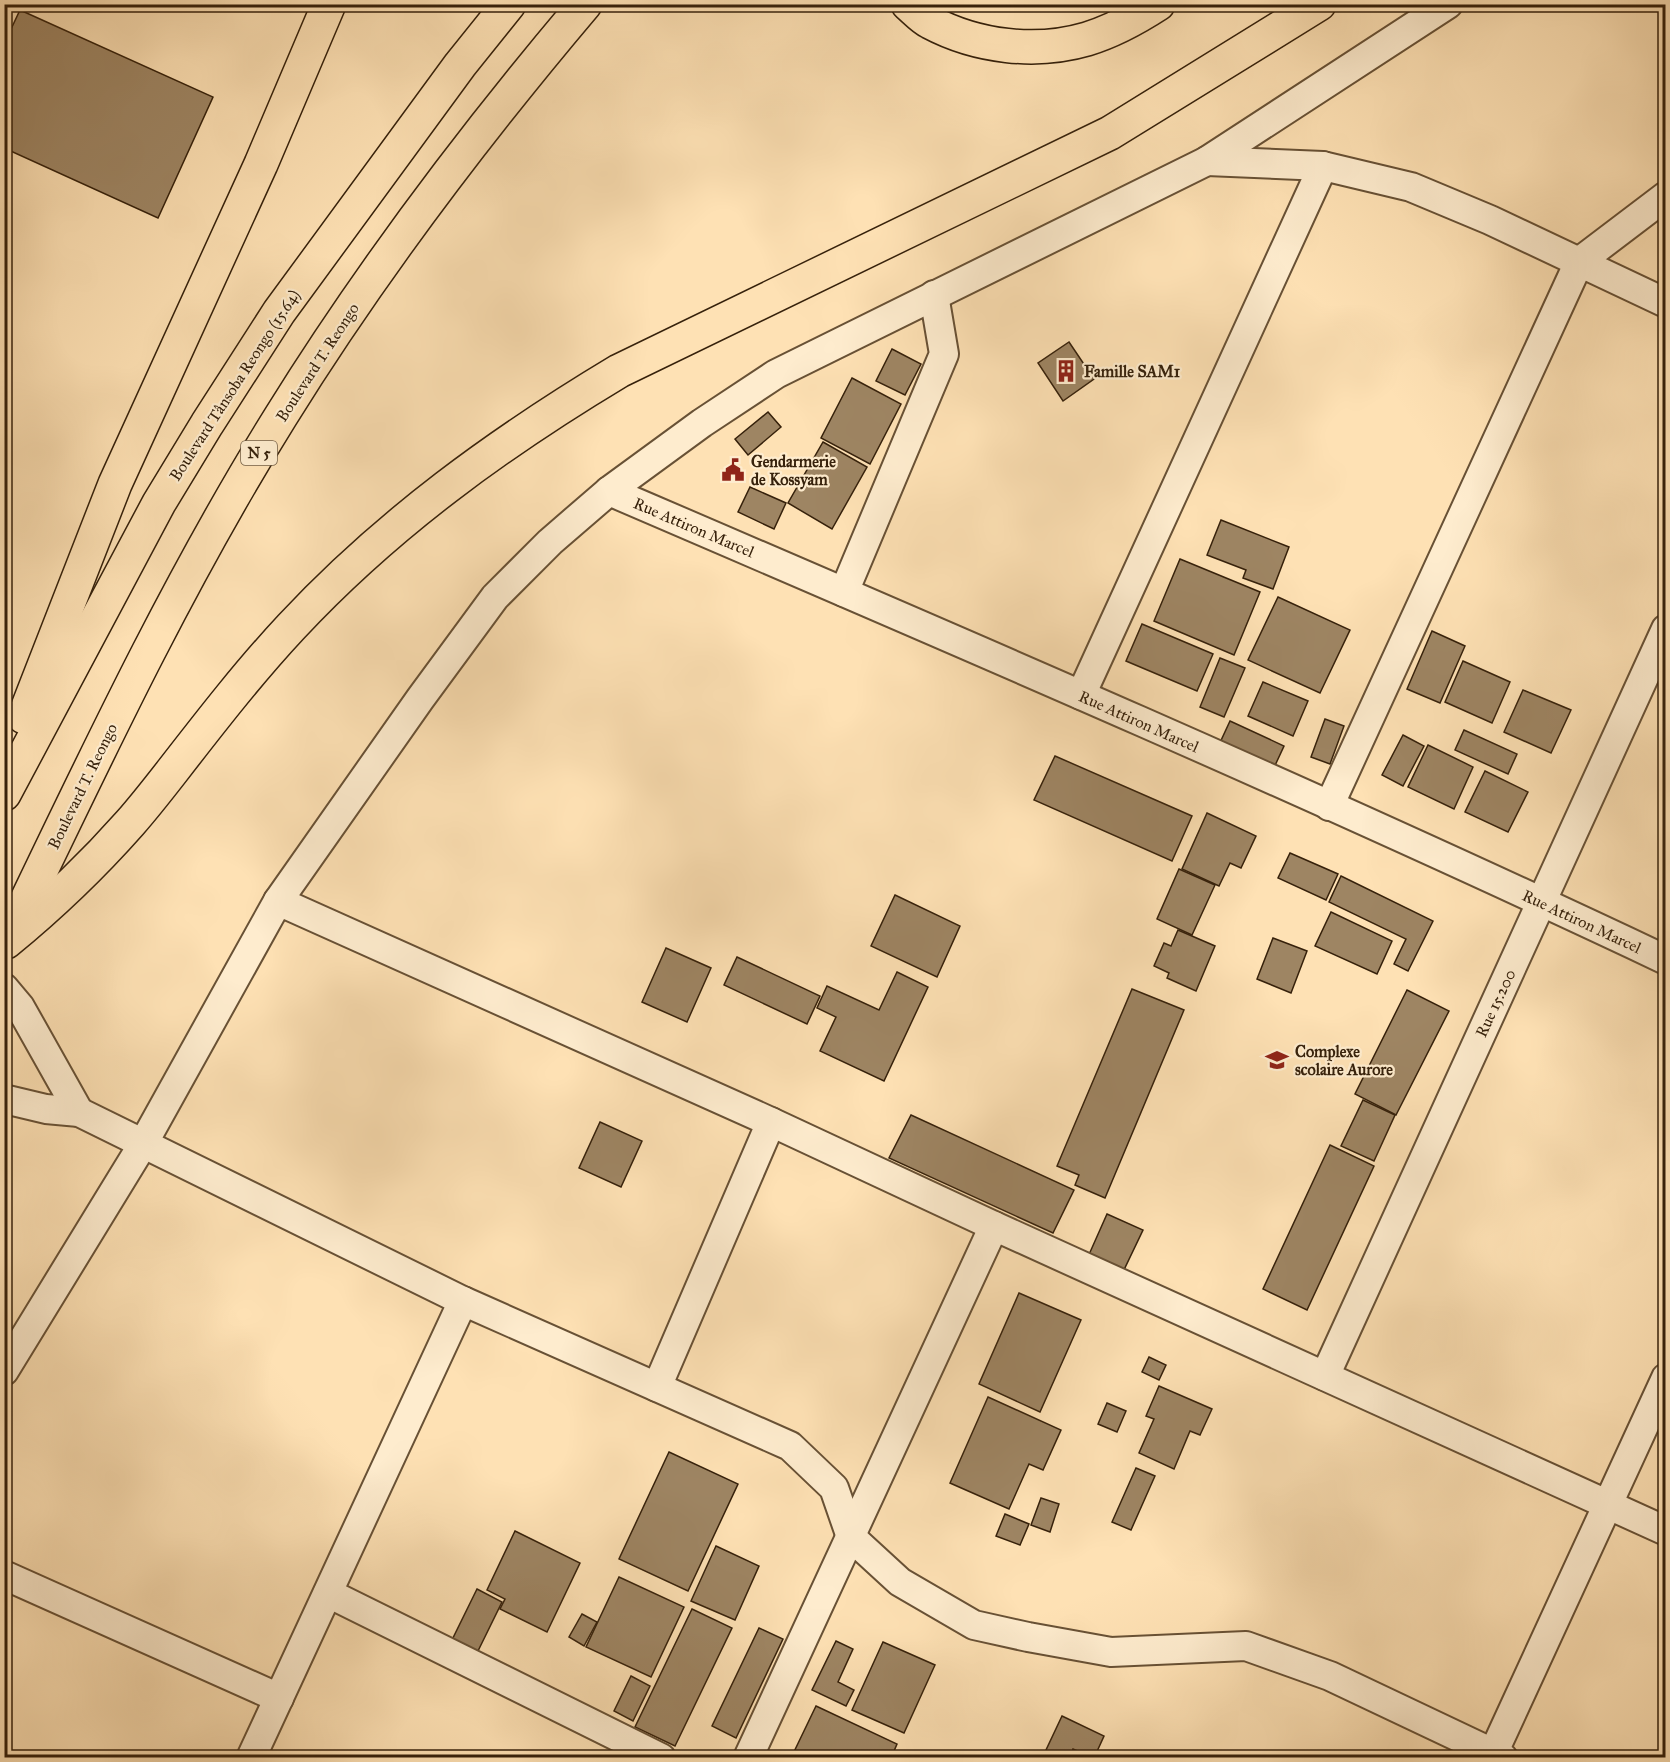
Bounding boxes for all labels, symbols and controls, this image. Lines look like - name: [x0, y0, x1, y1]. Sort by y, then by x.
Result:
- street label: Boulevard Tânsoba Reongo (15.64): [165, 286, 304, 485]
- street label: Boulevard T. Reongo: [272, 299, 364, 426]
- building icon: Famille SAM1: [1053, 358, 1079, 384]
- place label: Famille SAM1: [1084, 362, 1181, 381]
- road number: N 5: [241, 441, 277, 465]
- place label: Gendarmerie de Kossyam: [751, 452, 836, 490]
- public building icon: Gendarmerie de Kossyam: [720, 457, 746, 483]
- street label: Rue Attiron Marcel: [631, 493, 758, 562]
- street label: Rue Attiron Marcel: [1076, 686, 1202, 757]
- street label: Boulevard T. Reongo: [44, 720, 122, 853]
- street label: Rue Attiron Marcel: [1519, 886, 1645, 958]
- street label: Rue 15.200: [1471, 966, 1519, 1040]
- place label: Complexe scolaire Aurore: [1295, 1042, 1393, 1079]
- school or university icon: Complexe scolaire Aurore: [1264, 1047, 1290, 1073]

